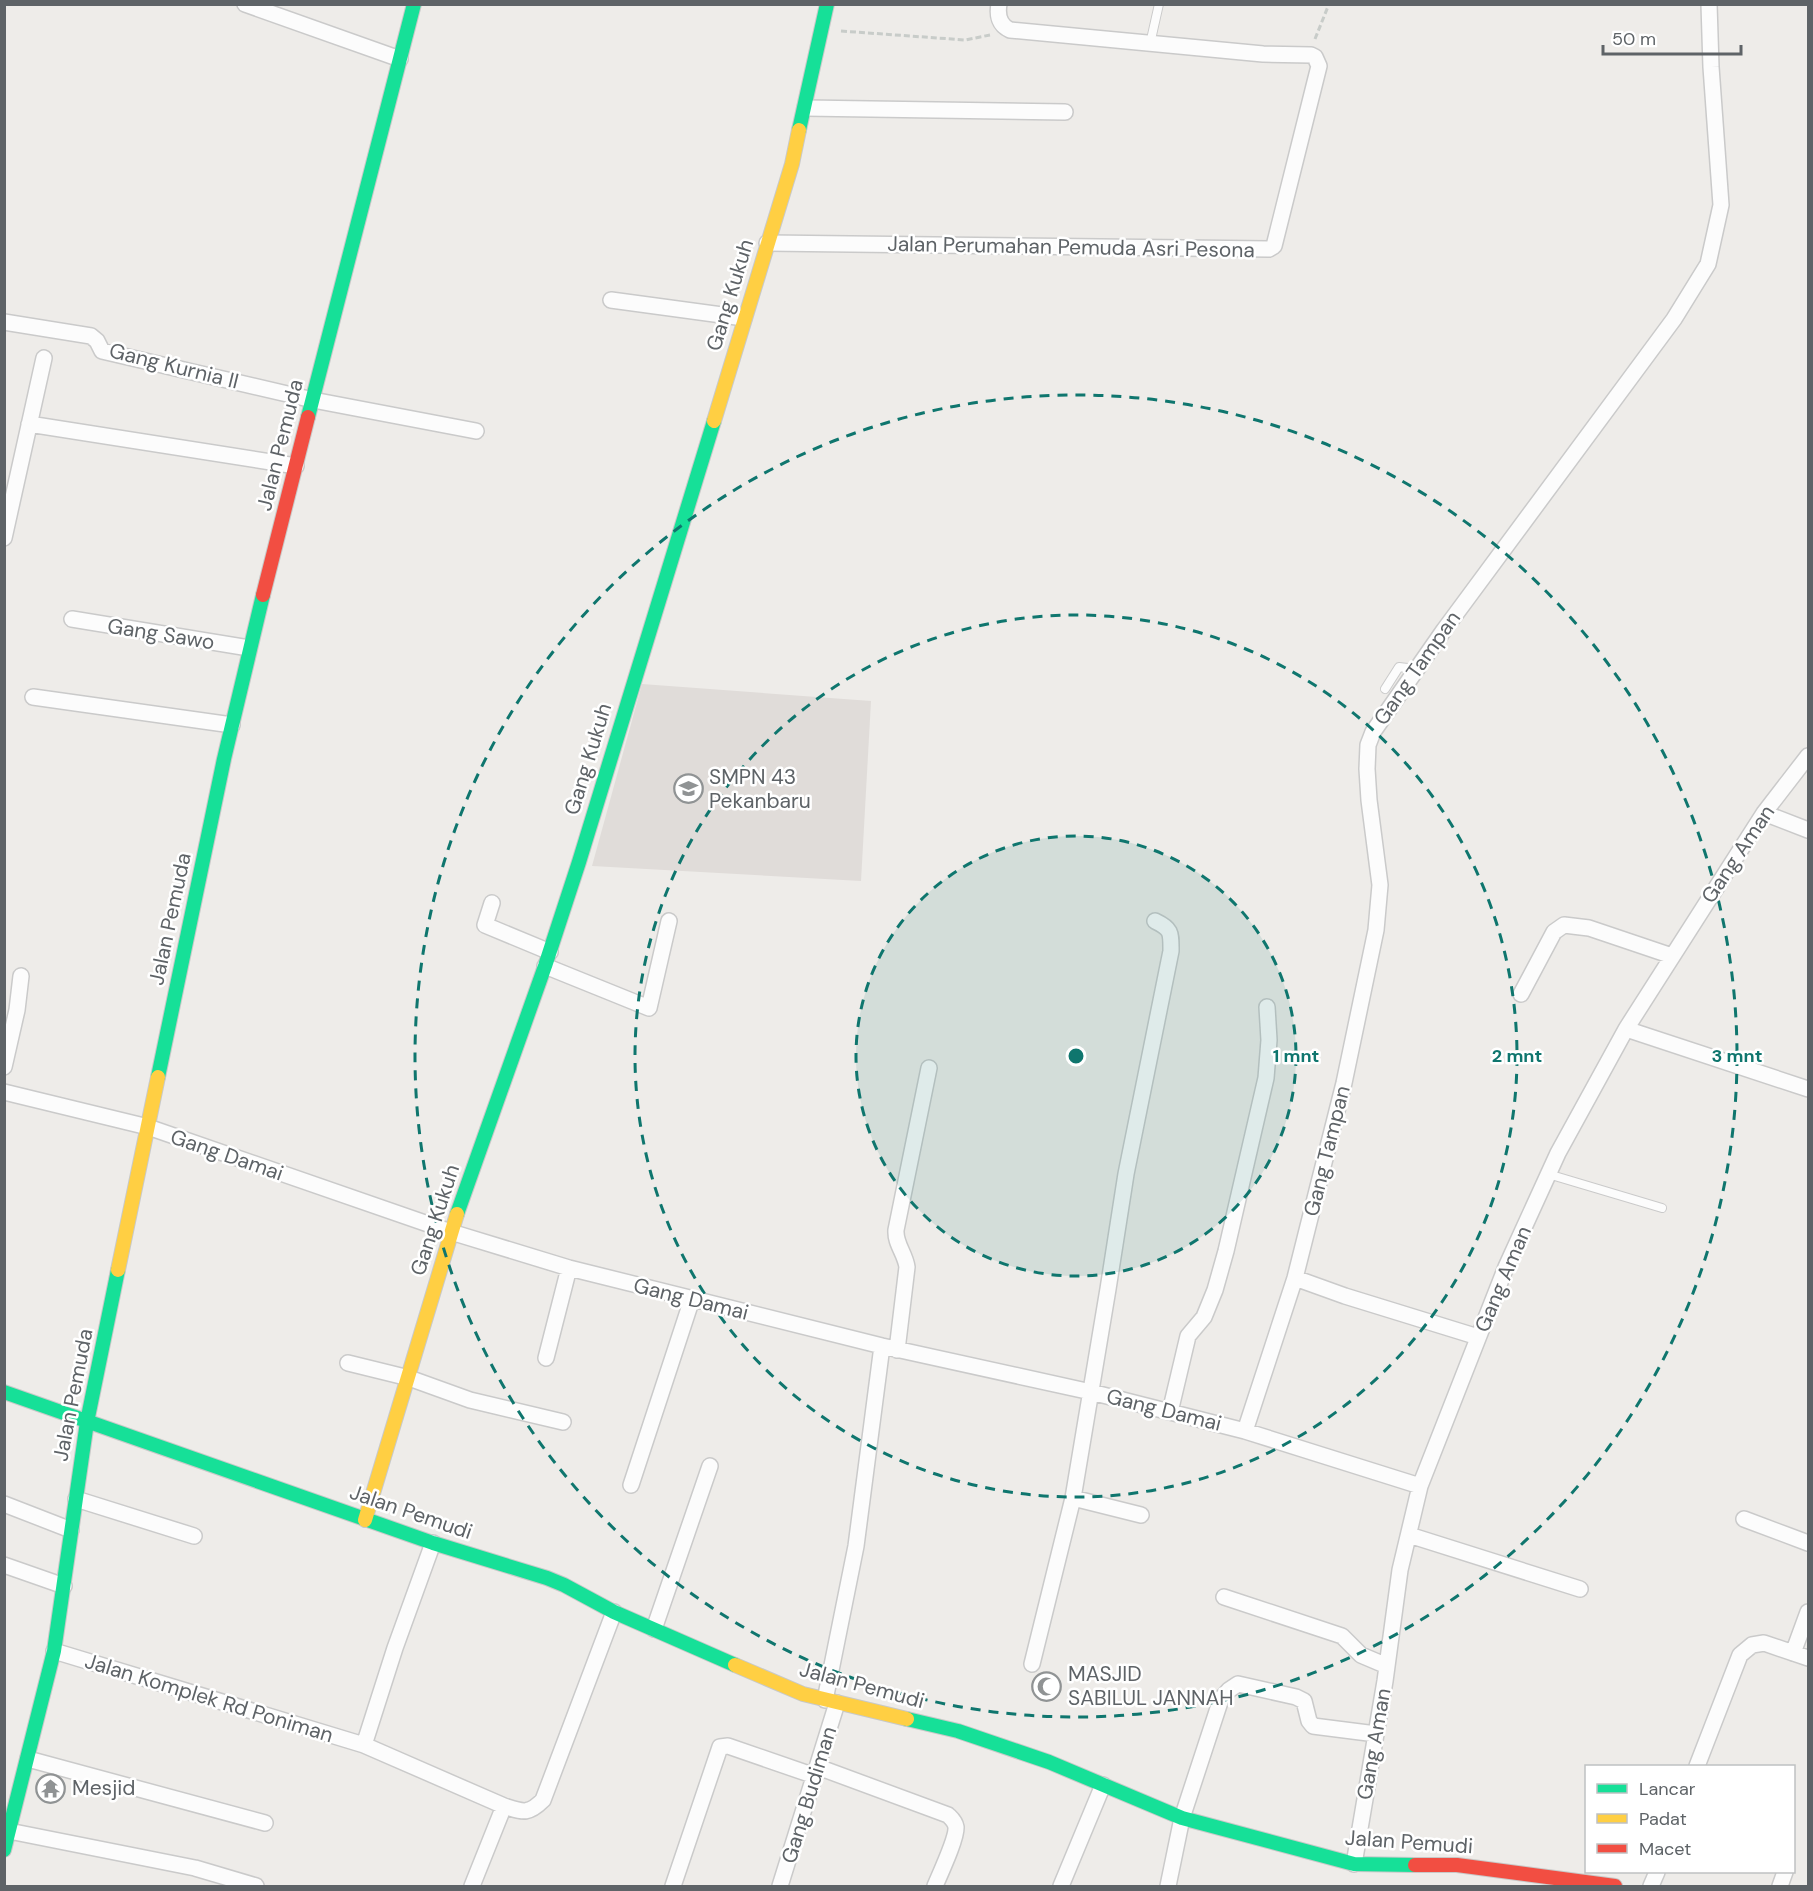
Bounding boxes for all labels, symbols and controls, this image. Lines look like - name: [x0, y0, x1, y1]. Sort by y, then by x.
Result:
- scale bar: [1603, 18, 1741, 56]
- text: 50 m: [1612, 27, 1656, 51]
- street label: Jalan Perumahan Pemuda Asri Pesona: [887, 230, 1255, 264]
- street label: Gang Kukuh: [700, 236, 760, 354]
- street label: Gang Kurnia II: [106, 336, 242, 396]
- street label: Jalan Pemuda: [250, 376, 310, 514]
- street label: Gang Tampan: [1367, 605, 1467, 731]
- street label: Gang Sawo: [105, 612, 217, 656]
- street label: Gang Kukuh: [558, 700, 618, 818]
- place label: SMPN 43 Pekanbaru: [709, 763, 811, 815]
- school or university icon: SMPN 43 Pekanbaru: [672, 773, 704, 805]
- street label: Gang Aman: [1695, 799, 1781, 909]
- street label: Jalan Pemuda: [142, 850, 198, 988]
- text: 1 mnt: [1273, 1044, 1319, 1068]
- text: 2 mnt: [1492, 1044, 1542, 1068]
- text: 3 mnt: [1712, 1044, 1762, 1068]
- centre of rings: [1066, 1046, 1086, 1066]
- street label: Gang Tampan: [1297, 1083, 1357, 1219]
- street label: Gang Damai: [167, 1123, 287, 1187]
- street label: Gang Kukuh: [404, 1161, 466, 1279]
- street label: Gang Aman: [1468, 1222, 1538, 1336]
- street label: Gang Damai: [630, 1271, 752, 1327]
- street label: Jalan Pemuda: [46, 1326, 100, 1464]
- street label: Gang Damai: [1103, 1382, 1225, 1438]
- street label: Jalan Pemudi: [346, 1478, 476, 1546]
- street label: Jalan Komplek Rd Poniman: [81, 1647, 337, 1749]
- street label: Jalan Pemudi: [796, 1655, 928, 1715]
- place label: MASJID SABILUL JANNAH: [1068, 1660, 1234, 1712]
- mosque icon: MASJID SABILUL JANNAH: [1031, 1670, 1063, 1702]
- street label: Gang Aman: [1350, 1686, 1398, 1802]
- street label: Gang Budiman: [775, 1723, 843, 1867]
- legend: [1585, 1765, 1795, 1873]
- temple icon: Mesjid: [35, 1772, 67, 1804]
- place label: Mesjid: [72, 1774, 135, 1802]
- text: Lancar: [1639, 1777, 1696, 1801]
- text: Padat: [1639, 1807, 1687, 1831]
- street label: Jalan Pemudi: [1344, 1824, 1474, 1860]
- text: Macet: [1639, 1837, 1691, 1861]

